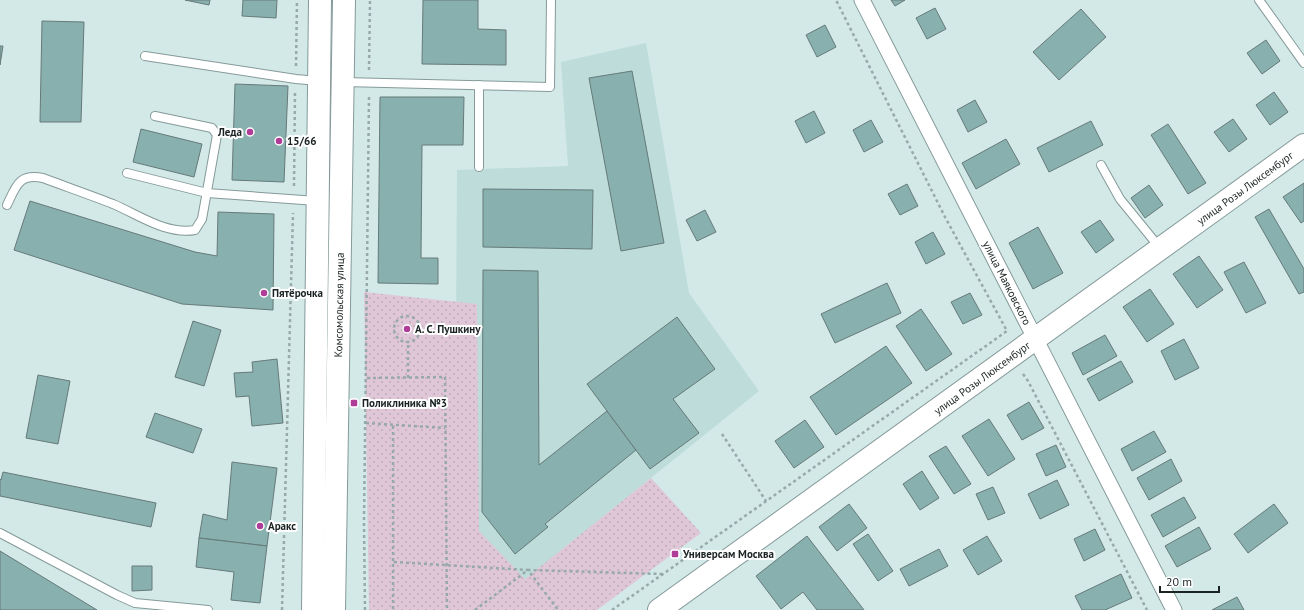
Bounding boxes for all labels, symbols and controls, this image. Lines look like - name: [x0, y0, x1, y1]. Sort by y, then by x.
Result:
- place label: Леда: [217, 125, 242, 139]
- marker: Леда: [245, 127, 255, 137]
- place label: 15/66: [287, 134, 316, 148]
- marker: 15/66: [274, 136, 284, 146]
- street label: улица Розы Люксембург: [1194, 148, 1297, 228]
- street label: улица Маяковского: [980, 239, 1034, 328]
- street label: Комсомольская улица: [331, 252, 347, 358]
- place label: Пятёрочка: [272, 286, 323, 300]
- marker: Пятёрочка: [259, 288, 269, 298]
- place label: А. С. Пушкину: [415, 322, 481, 336]
- marker: А. С. Пушкину: [402, 324, 412, 334]
- street label: улица Розы Люксембург: [931, 338, 1034, 418]
- place label: Поликлиника №3: [362, 396, 447, 410]
- marker: Поликлиника №3: [349, 398, 359, 408]
- place label: Аракс: [268, 519, 296, 533]
- marker: Аракс: [255, 521, 265, 531]
- place label: Универсам Москва: [682, 547, 774, 561]
- marker: Универсам Москва: [670, 549, 680, 559]
- scale bar: [1160, 568, 1219, 594]
- text: 20 m: [1166, 574, 1192, 589]

